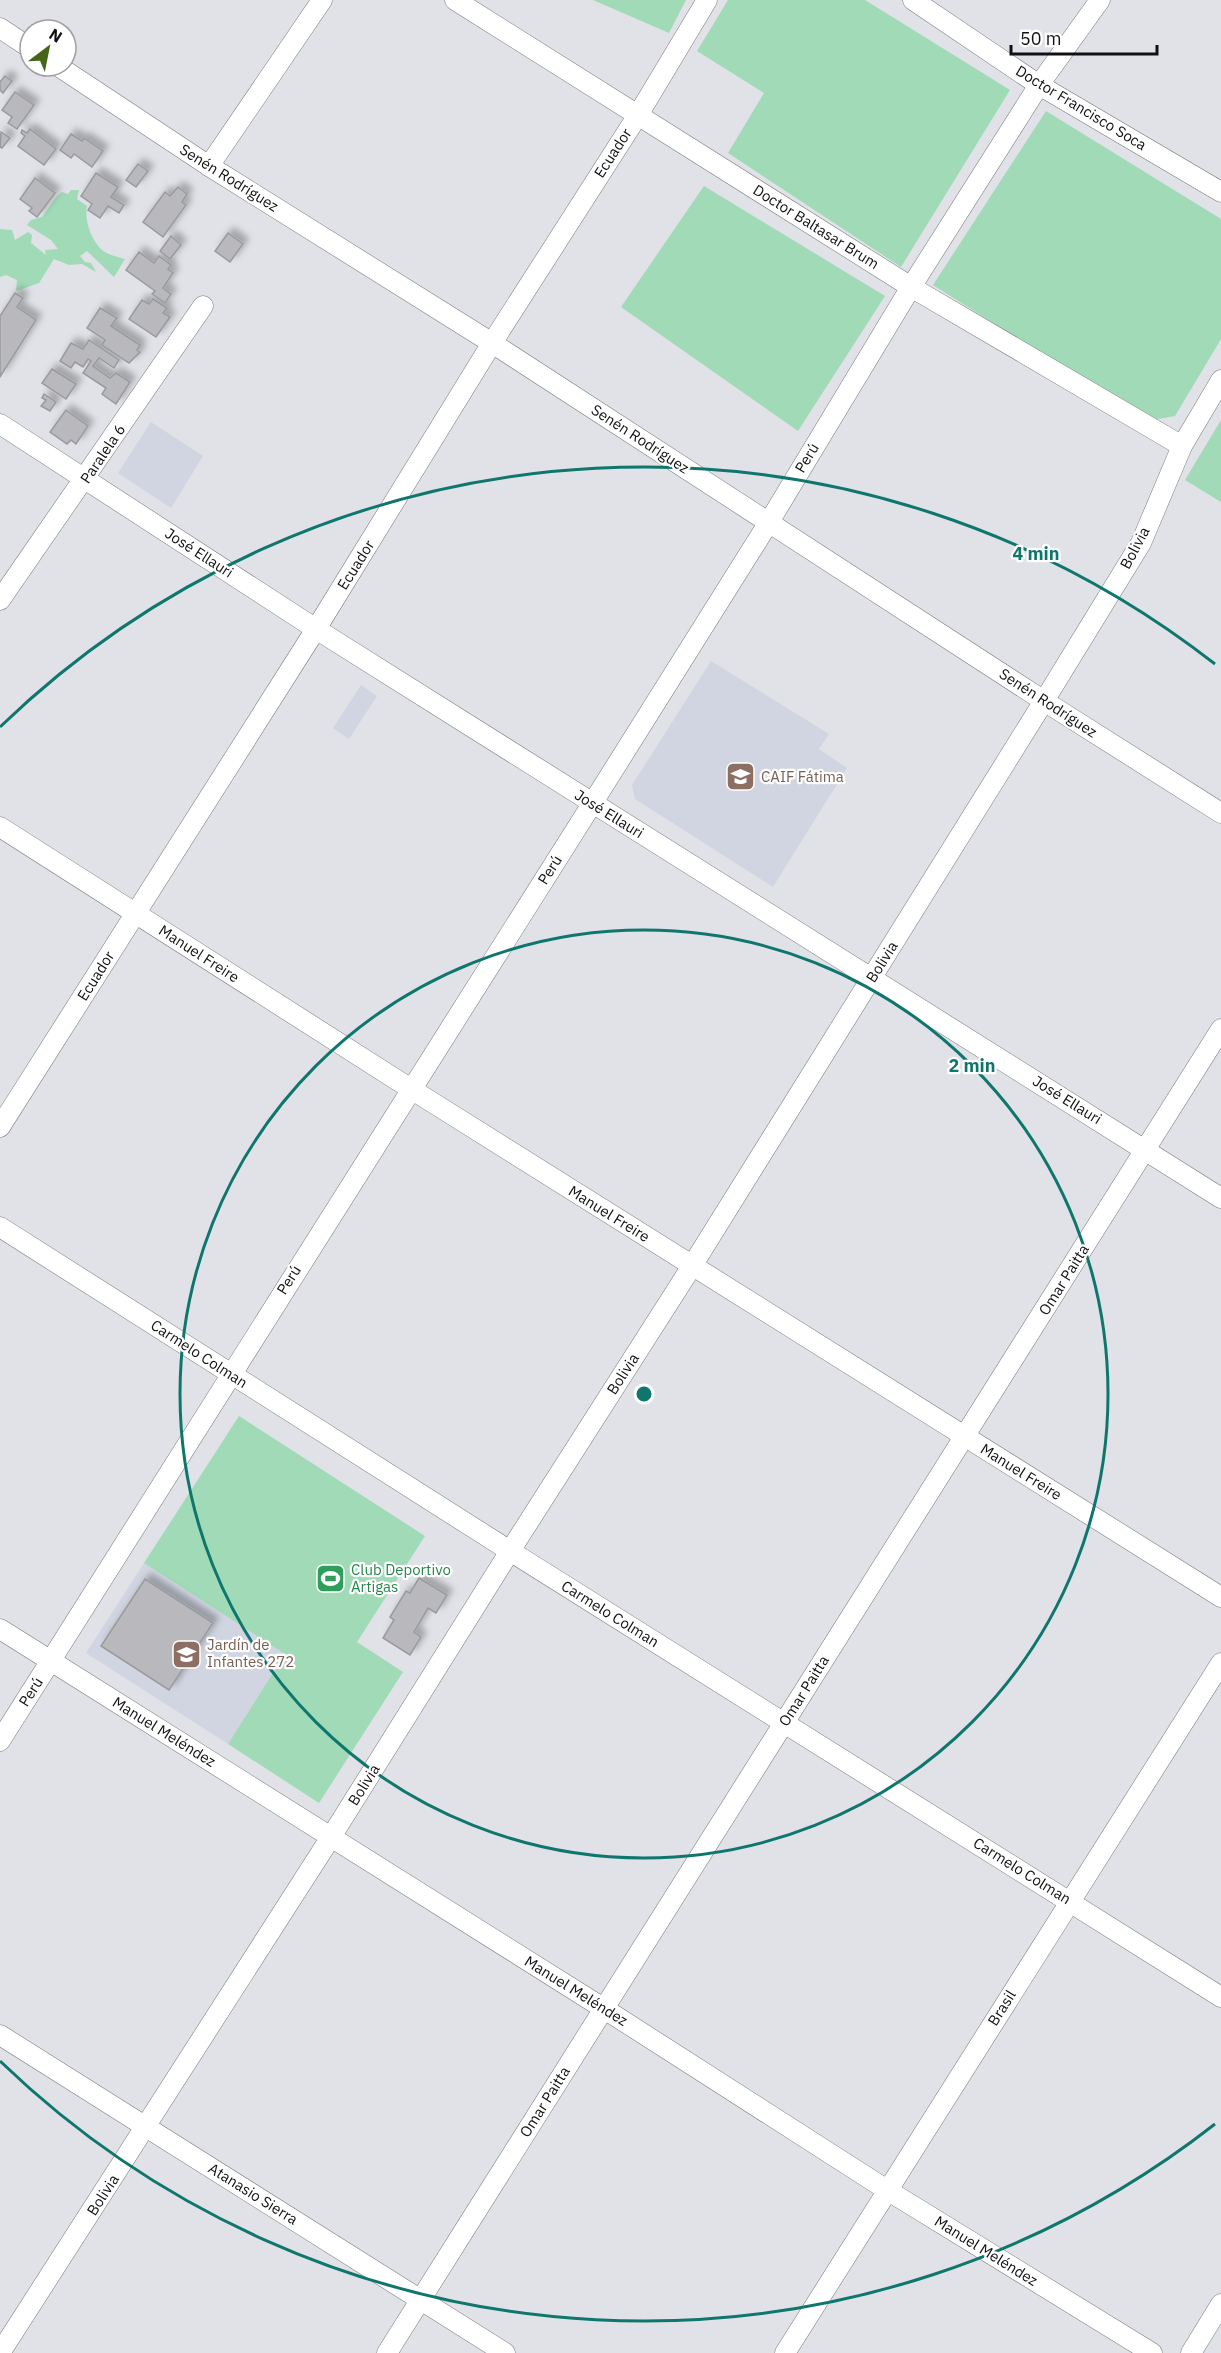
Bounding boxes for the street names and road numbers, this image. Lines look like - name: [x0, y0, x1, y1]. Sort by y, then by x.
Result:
- street label: Doctor Francisco Soca: [1012, 61, 1150, 154]
- street label: Ecuador: [590, 124, 636, 181]
- street label: Senén Rodríguez: [176, 140, 282, 216]
- street label: Doctor Baltasar Brum: [750, 180, 883, 273]
- street label: Senén Rodríguez: [588, 400, 693, 477]
- street label: Paralela 6: [76, 420, 129, 487]
- street label: Perú: [790, 440, 823, 476]
- street label: José Ellauri: [161, 523, 237, 582]
- street label: Bolivia: [1116, 523, 1154, 572]
- street label: Ecuador: [333, 536, 379, 593]
- street label: Senén Rodríguez: [996, 664, 1101, 741]
- street label: José Ellauri: [571, 785, 647, 842]
- street label: Perú: [533, 852, 566, 888]
- street label: Manuel Freire: [155, 920, 243, 987]
- street label: Bolivia: [862, 938, 902, 986]
- street label: Ecuador: [73, 947, 119, 1004]
- street label: José Ellauri: [1029, 1071, 1105, 1128]
- street label: Manuel Freire: [565, 1181, 653, 1246]
- street label: Omar Paitta: [1034, 1241, 1093, 1319]
- street label: Perú: [272, 1262, 305, 1298]
- street label: Carmelo Colman: [147, 1315, 251, 1392]
- street label: Bolivia: [602, 1350, 643, 1398]
- street label: Manuel Freire: [977, 1439, 1065, 1504]
- street label: Carmelo Colman: [558, 1576, 663, 1651]
- street label: Omar Paitta: [774, 1652, 833, 1730]
- street label: Perú: [14, 1674, 47, 1710]
- street label: Manuel Meléndez: [109, 1692, 219, 1771]
- street label: Bolivia: [344, 1761, 384, 1809]
- street label: Carmelo Colman: [970, 1833, 1075, 1908]
- street label: Manuel Meléndez: [521, 1951, 631, 2030]
- street label: Brasil: [983, 1986, 1020, 2029]
- street label: Omar Paitta: [515, 2063, 574, 2141]
- street label: Atanasio Sierra: [205, 2158, 302, 2229]
- street label: Bolivia: [82, 2171, 123, 2219]
- street label: Manuel Meléndez: [931, 2211, 1041, 2290]

